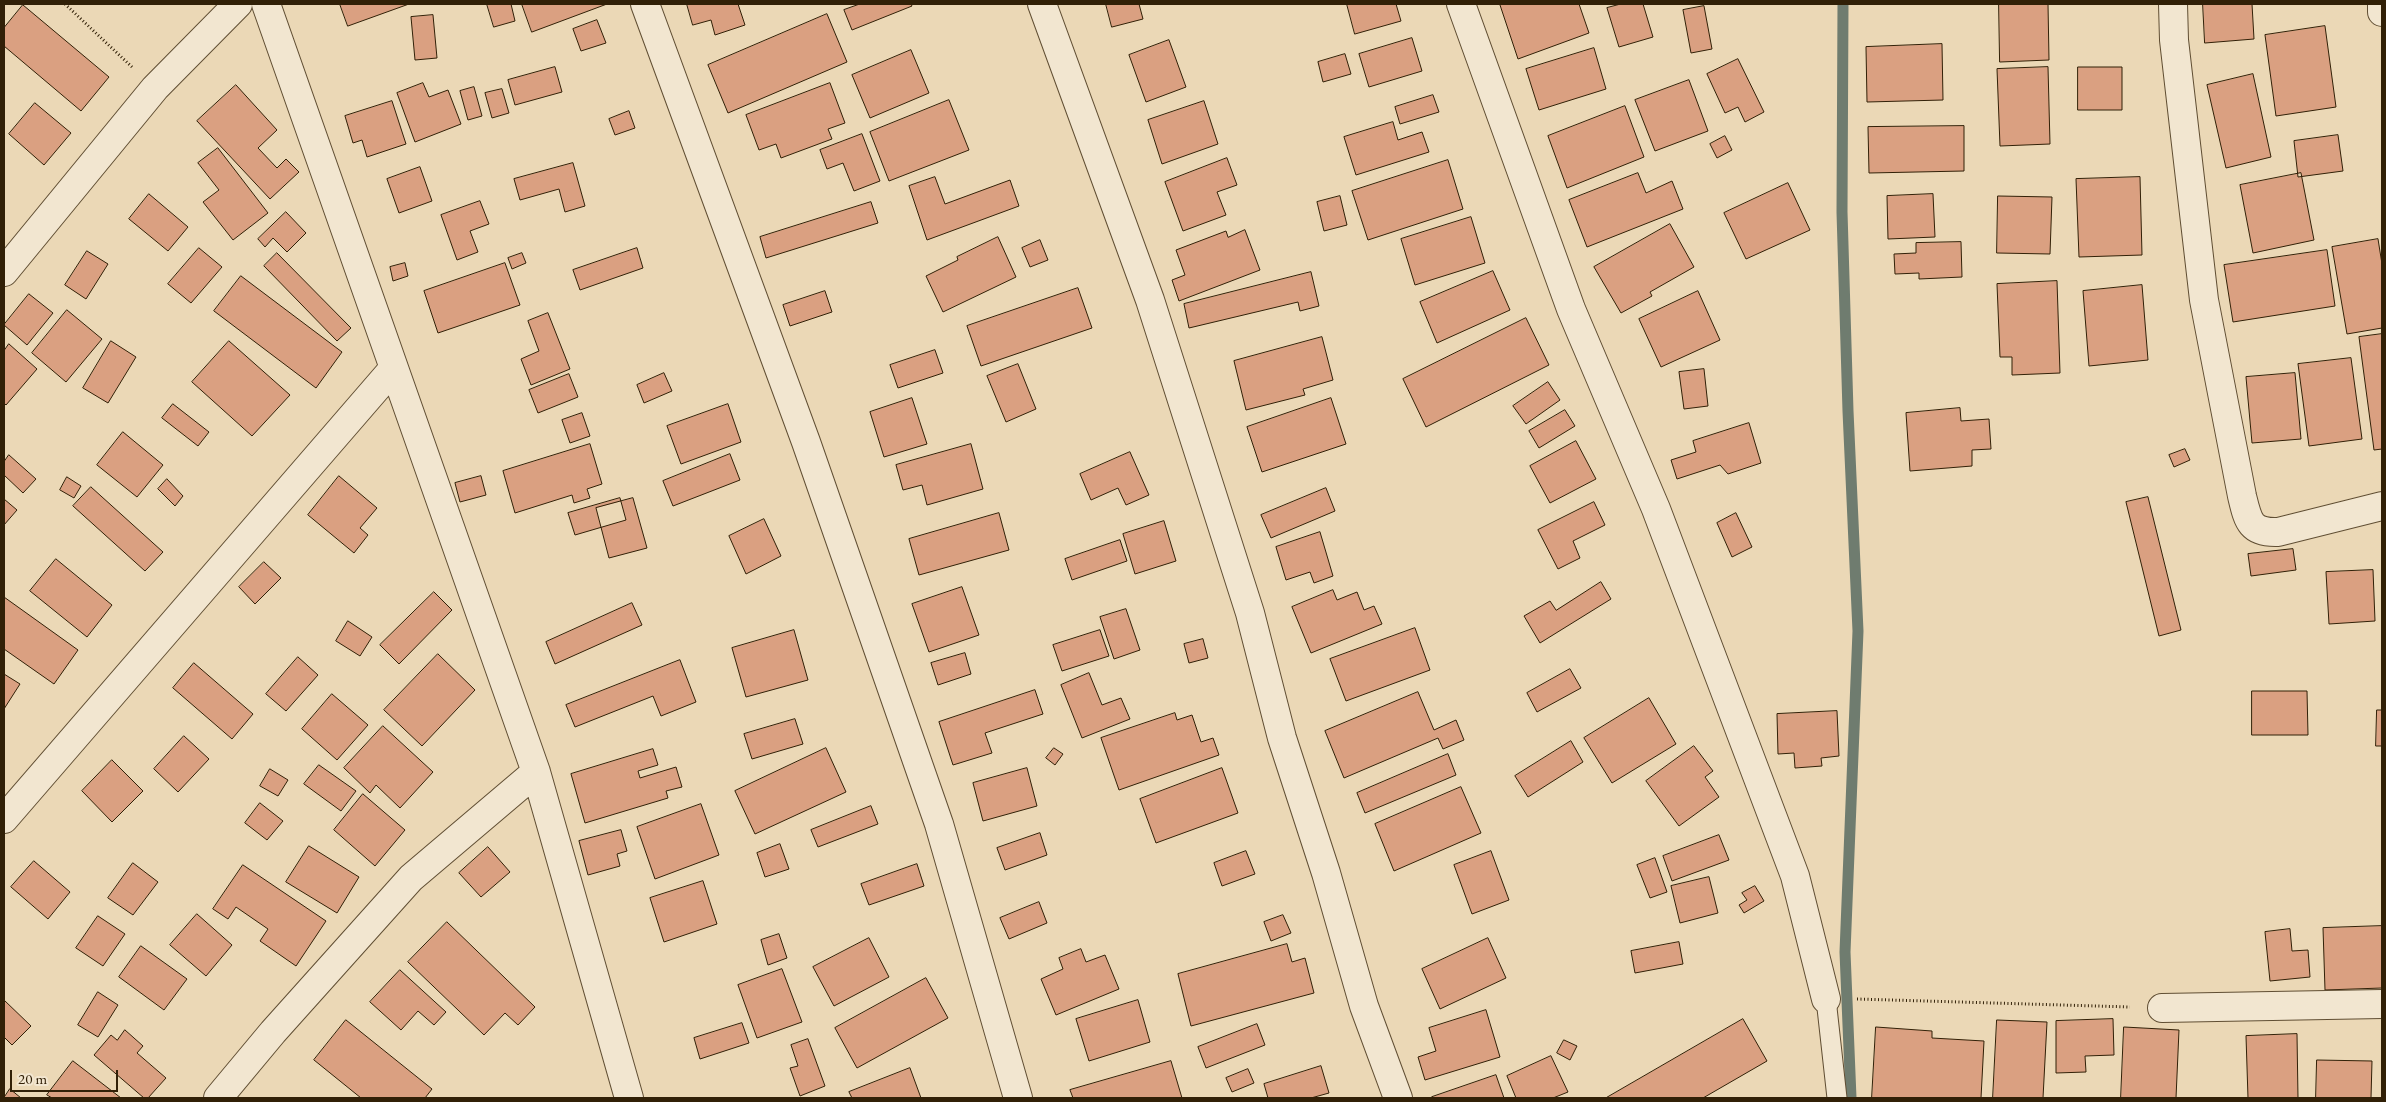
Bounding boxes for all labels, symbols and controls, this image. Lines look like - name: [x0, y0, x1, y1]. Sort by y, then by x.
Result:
- scale bar: [12, 1060, 120, 1092]
- text: 20 m: [18, 1069, 47, 1088]

